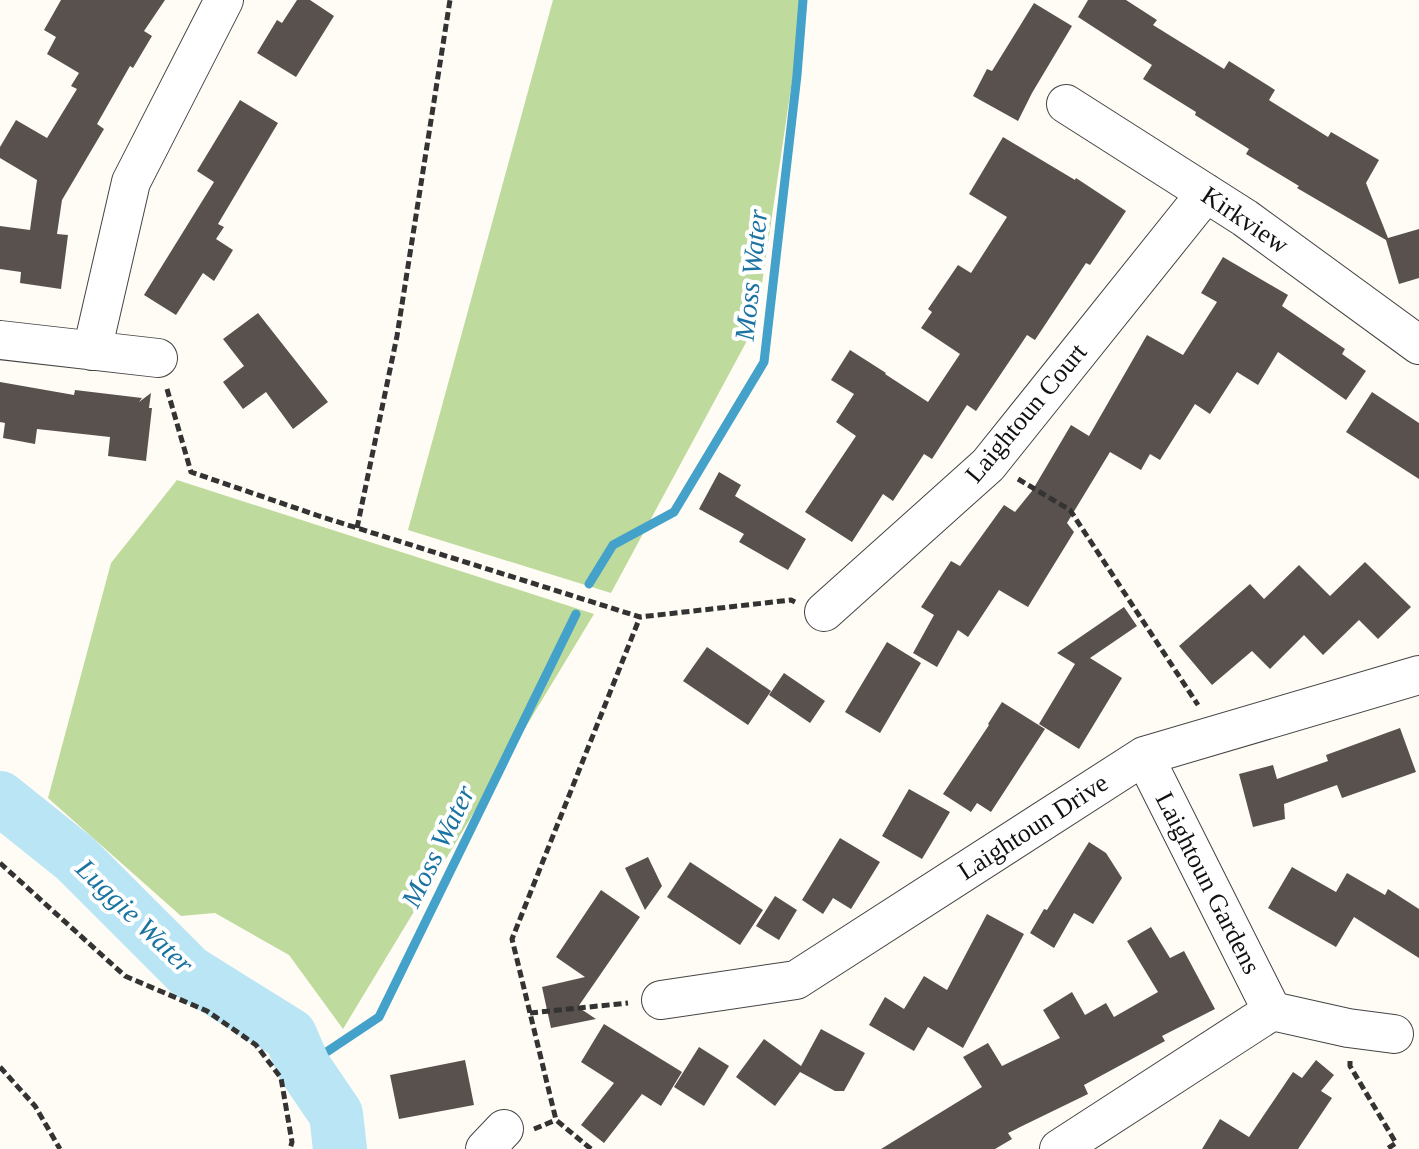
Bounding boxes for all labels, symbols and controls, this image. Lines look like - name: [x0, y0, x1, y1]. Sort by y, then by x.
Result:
- street label: Kirkview: [1196, 181, 1294, 260]
- water label: Moss Water: [729, 208, 773, 343]
- street label: Laightoun Court: [959, 337, 1093, 488]
- street label: Laightoun Drive: [953, 768, 1113, 886]
- water label: Moss Water: [395, 780, 481, 913]
- street label: Laightoun Gardens: [1150, 787, 1266, 979]
- water label: Luggie Water: [69, 852, 200, 980]

